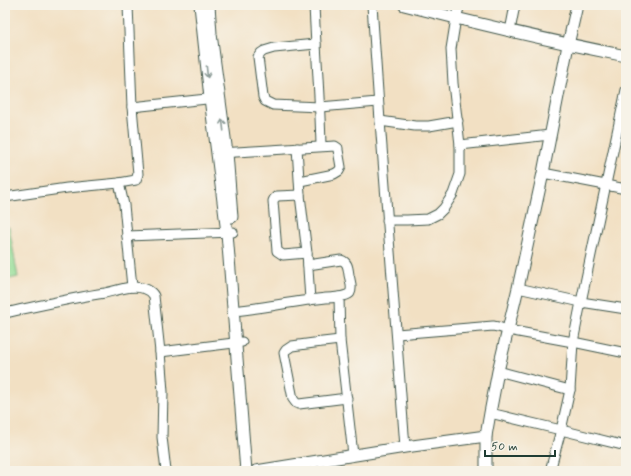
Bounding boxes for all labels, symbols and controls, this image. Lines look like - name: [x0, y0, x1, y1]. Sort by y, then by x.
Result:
- one-way arrow: [203, 65, 211, 78]
- one-way arrow: [219, 119, 227, 132]
- scale bar: [485, 432, 555, 458]
- text: 50 m: [491, 439, 518, 455]

